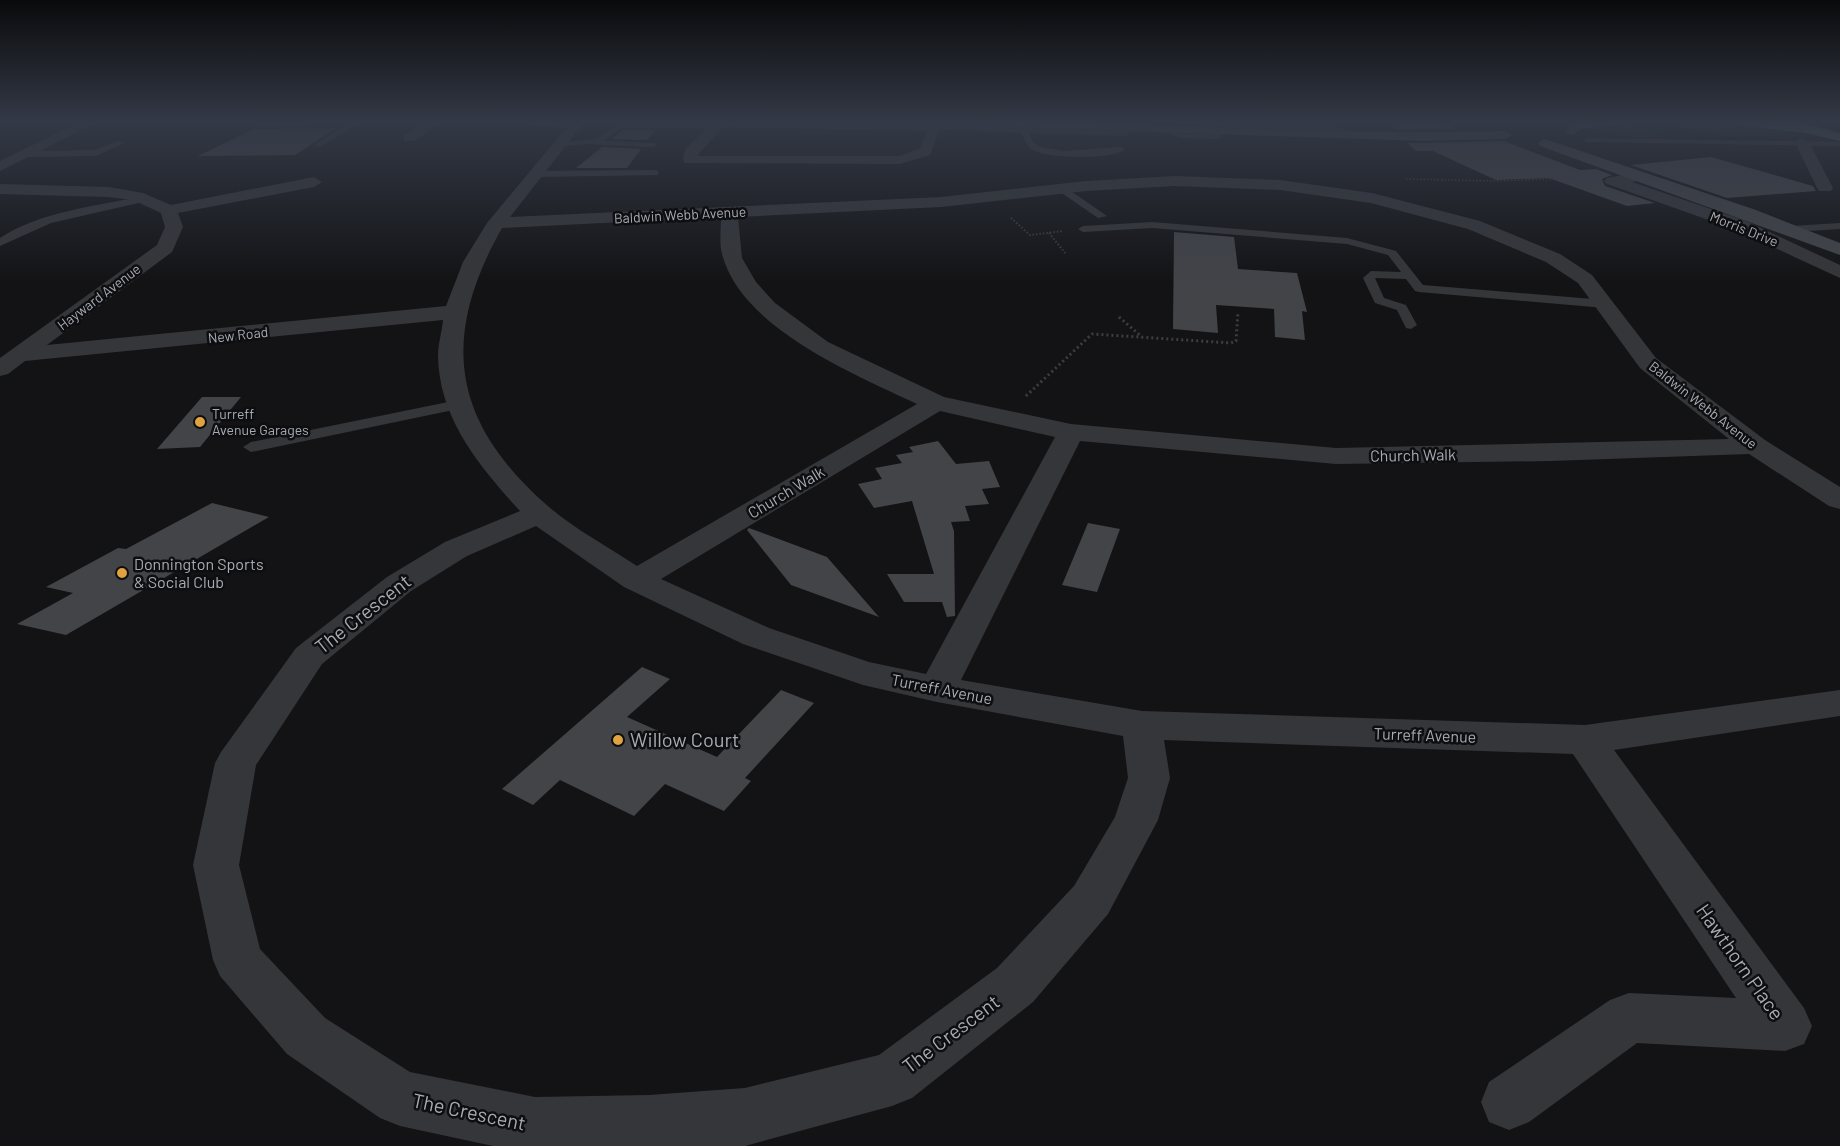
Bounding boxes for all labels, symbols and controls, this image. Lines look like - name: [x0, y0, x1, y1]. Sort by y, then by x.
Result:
- street label: Baldwin Webb Avenue: [613, 203, 747, 226]
- street label: Morris Drive: [1708, 207, 1781, 250]
- street label: Hayward Avenue: [54, 260, 144, 333]
- street label: New Road: [207, 323, 269, 346]
- street label: Baldwin Webb Avenue: [1646, 357, 1761, 452]
- place label: Turreff Avenue Garages: [212, 405, 309, 438]
- marker: Turreff Avenue Garages: [193, 415, 207, 429]
- street label: Church Walk: [1370, 444, 1456, 465]
- street label: Church Walk: [744, 461, 827, 522]
- place label: Donnington Sports & Social Club: [134, 554, 264, 591]
- marker: Donnington Sports & Social Club: [115, 566, 129, 580]
- street label: The Crescent: [310, 568, 415, 658]
- street label: Turreff Avenue: [890, 669, 994, 708]
- street label: Turreff Avenue: [1374, 723, 1477, 746]
- place label: Willow Court: [630, 727, 739, 751]
- marker: Willow Court: [611, 733, 625, 747]
- street label: Hawthorn Place: [1692, 899, 1790, 1024]
- street label: The Crescent: [897, 989, 1004, 1077]
- street label: The Crescent: [410, 1087, 528, 1135]

